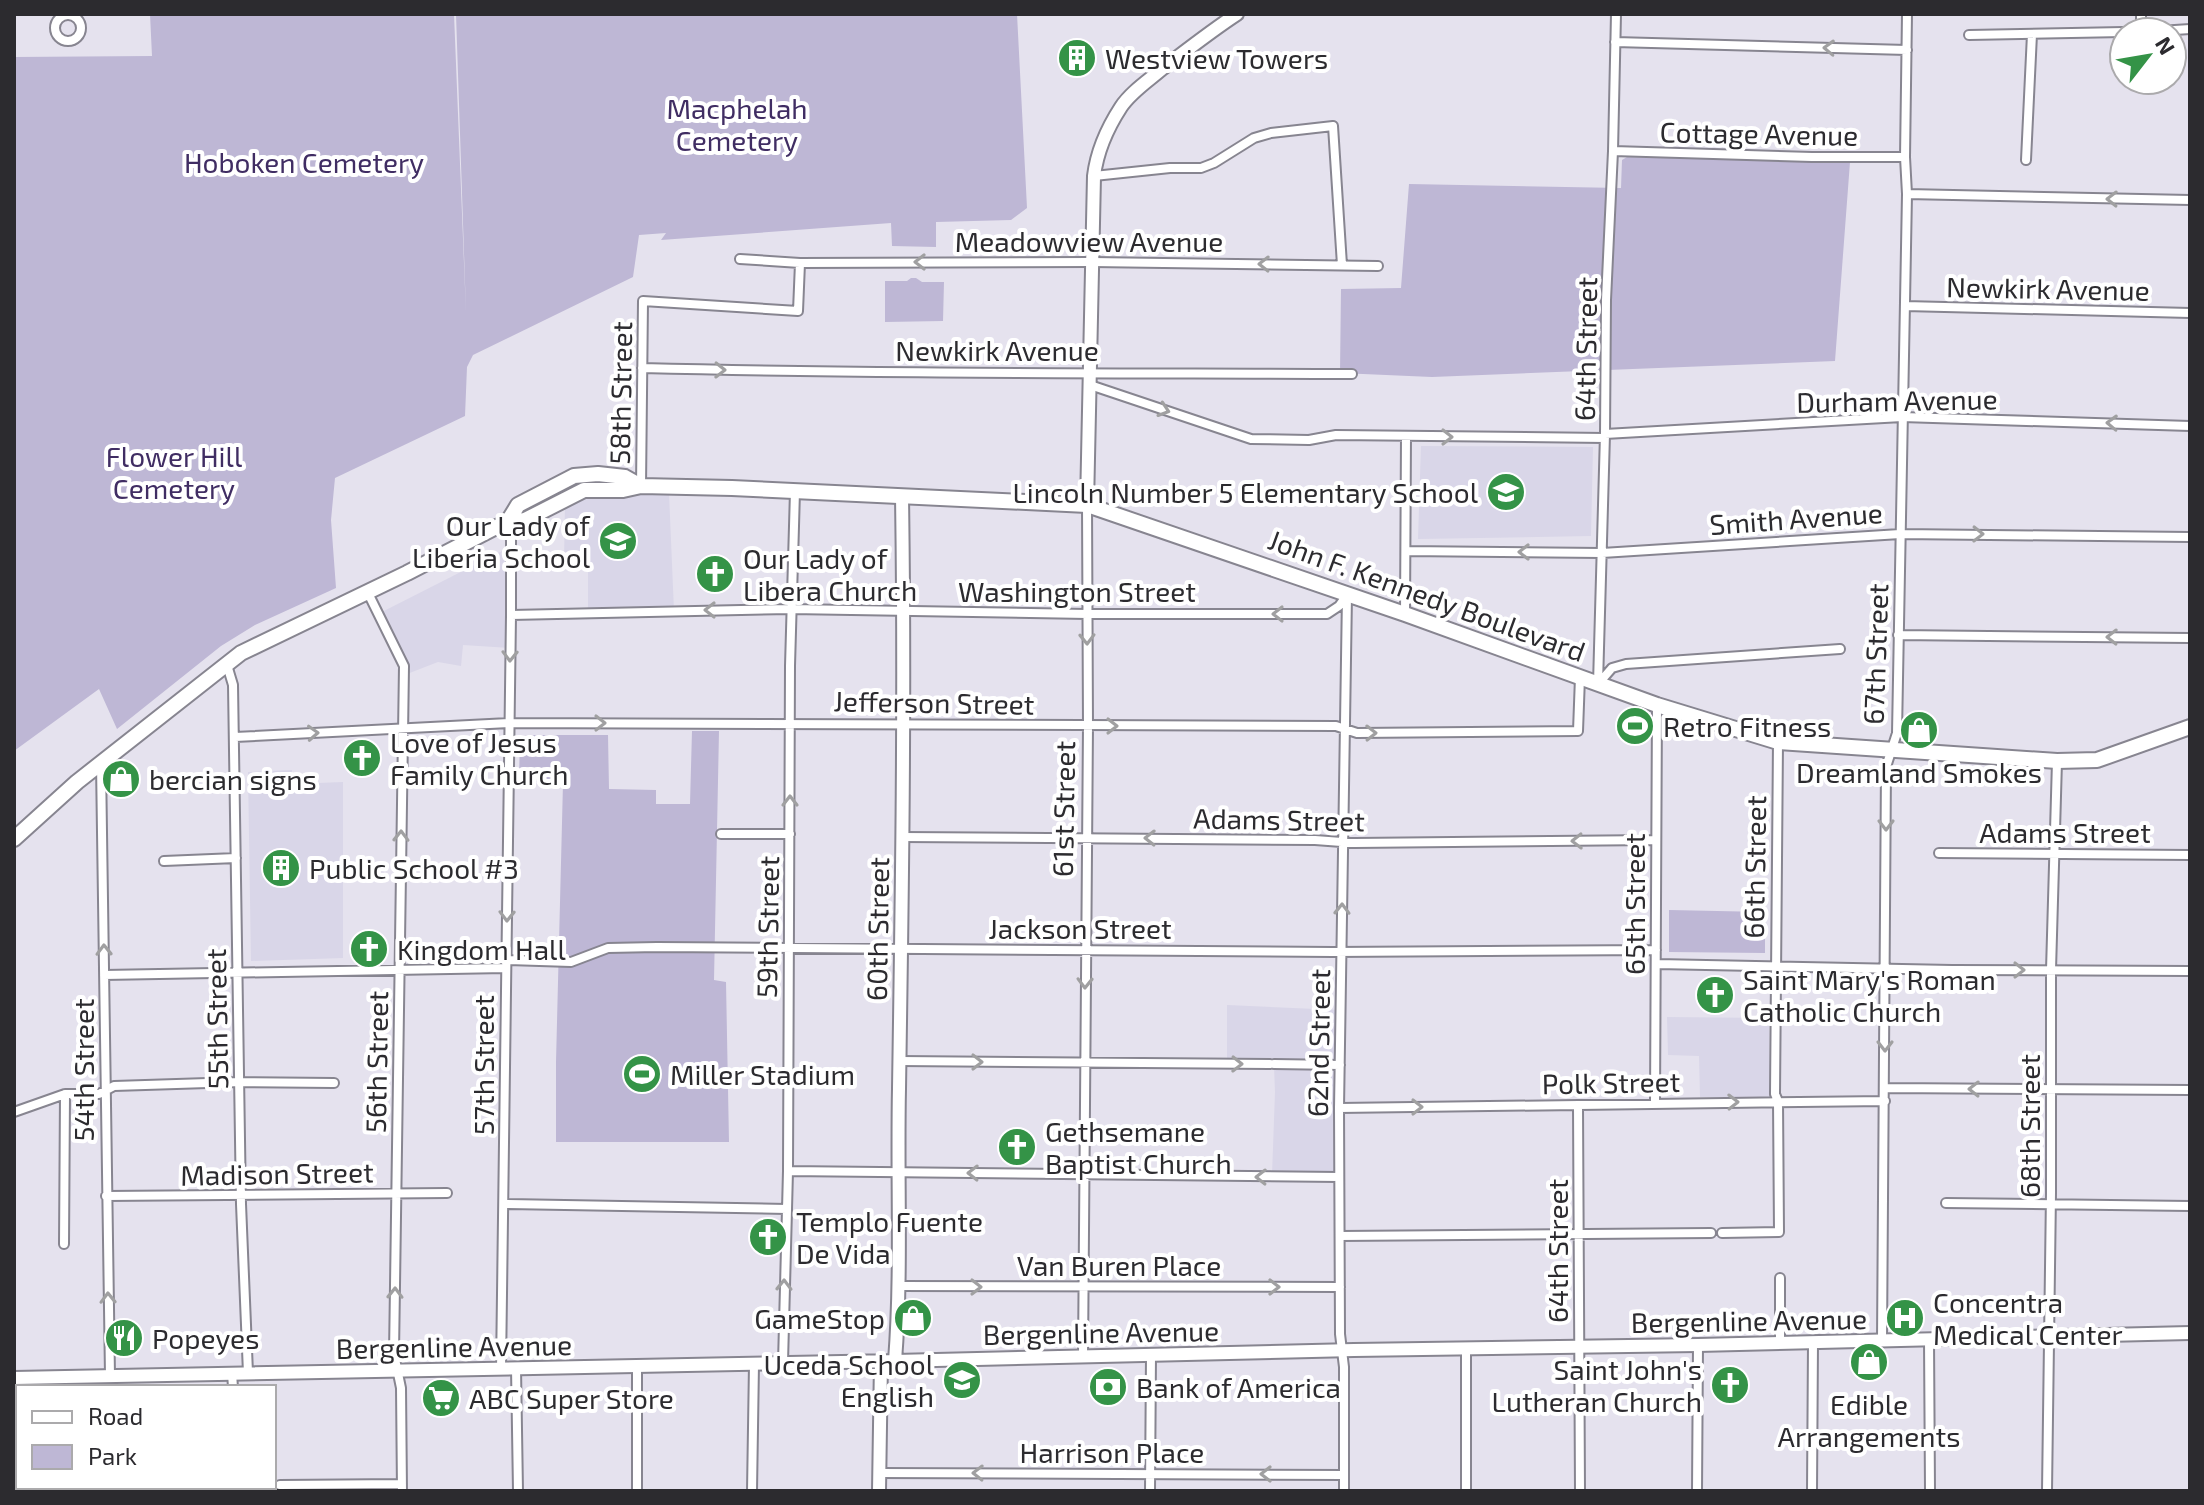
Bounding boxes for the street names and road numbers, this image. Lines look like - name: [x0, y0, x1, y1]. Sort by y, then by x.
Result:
- street label: Cottage Avenue: [1659, 114, 1859, 152]
- street label: Meadowview Avenue: [955, 224, 1223, 258]
- street label: Newkirk Avenue: [1946, 269, 2150, 307]
- street label: 64th Street: [1567, 277, 1603, 421]
- street label: 58th Street: [602, 321, 638, 465]
- street label: Newkirk Avenue: [895, 333, 1099, 367]
- street label: Durham Avenue: [1796, 381, 1998, 419]
- street label: Smith Avenue: [1708, 495, 1884, 541]
- street label: John F. Kennedy Boulevard: [1264, 522, 1590, 668]
- street label: Washington Street: [958, 574, 1196, 608]
- street label: 67th Street: [1856, 583, 1894, 725]
- street label: Jefferson Street: [833, 683, 1035, 721]
- street label: 61st Street: [1045, 741, 1081, 877]
- street label: 66th Street: [1736, 795, 1772, 939]
- street label: Adams Street: [1193, 801, 1365, 837]
- street label: Adams Street: [1979, 815, 2151, 849]
- street label: 65th Street: [1617, 833, 1651, 975]
- street label: 59th Street: [749, 856, 785, 998]
- street label: 60th Street: [859, 857, 895, 1001]
- street label: Jackson Street: [988, 911, 1172, 945]
- street label: 55th Street: [198, 948, 234, 1090]
- street label: 62nd Street: [1300, 969, 1336, 1117]
- street label: 56th Street: [358, 991, 394, 1133]
- street label: 57th Street: [466, 995, 500, 1135]
- street label: 54th Street: [66, 998, 100, 1142]
- street label: 68th Street: [2012, 1054, 2046, 1198]
- street label: Polk Street: [1541, 1064, 1681, 1100]
- street label: Madison Street: [180, 1154, 374, 1192]
- street label: 64th Street: [1540, 1179, 1574, 1323]
- street label: Van Buren Place: [1017, 1248, 1221, 1282]
- street label: Bergenline Avenue: [1631, 1301, 1867, 1339]
- street label: Bergenline Avenue: [983, 1313, 1219, 1351]
- street label: Bergenline Avenue: [336, 1327, 572, 1365]
- street label: Harrison Place: [1020, 1435, 1204, 1469]

